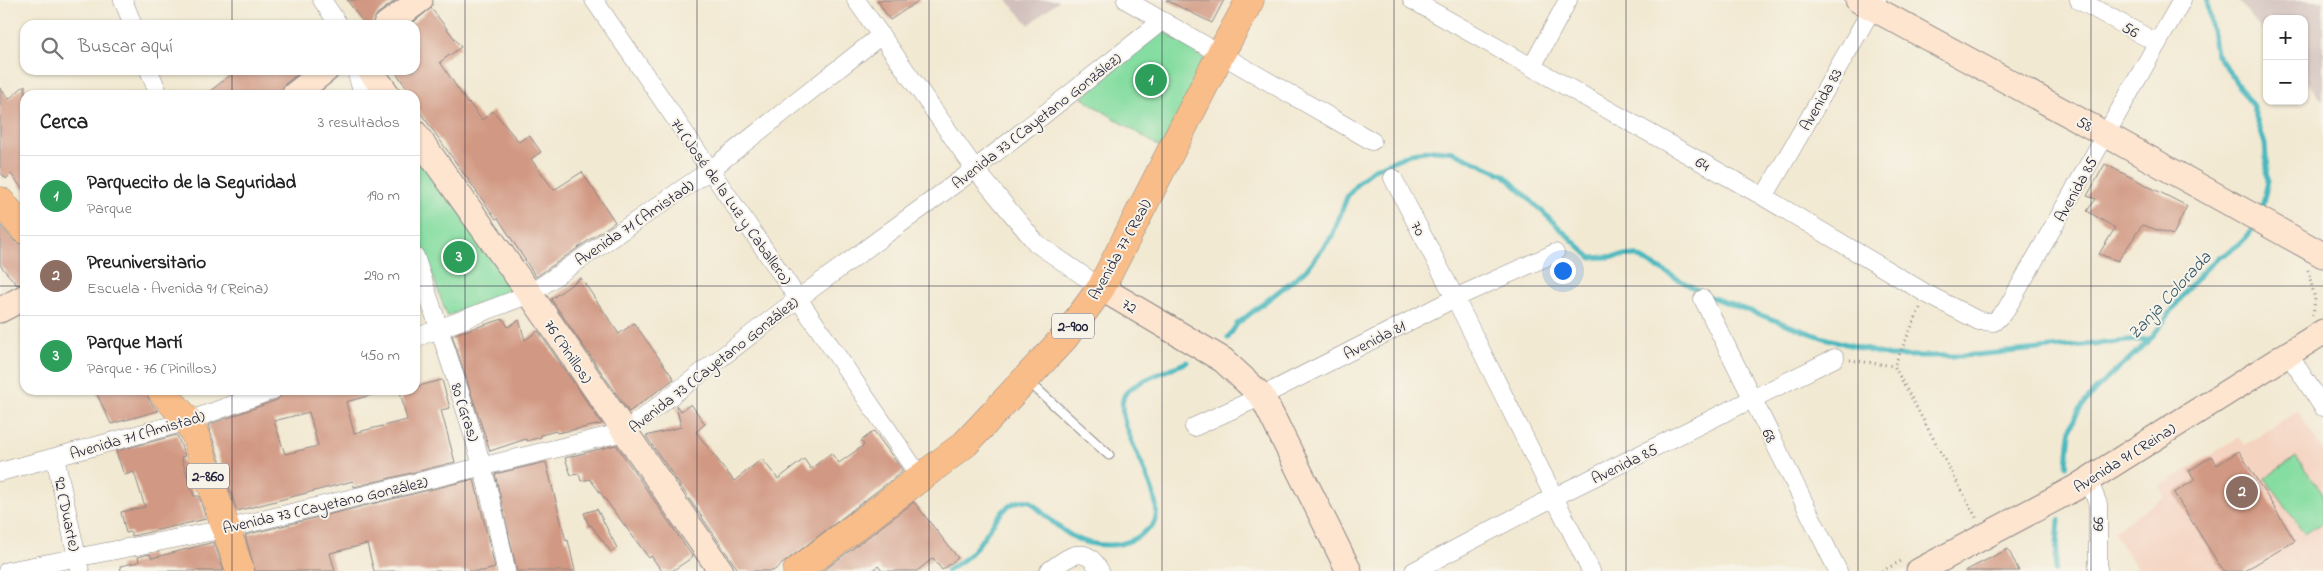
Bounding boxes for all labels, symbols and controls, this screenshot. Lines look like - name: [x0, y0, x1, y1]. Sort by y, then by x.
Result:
- map controls: [2263, 15, 2308, 105]
- button: +: [2263, 15, 2308, 60]
- street label: 56: [2117, 16, 2143, 45]
- search box: [20, 20, 420, 75]
- icon: search: [38, 34, 66, 62]
- text: Buscar aquí: [78, 34, 173, 61]
- street label: Avenida 73 (Cayetano González): [947, 47, 1128, 196]
- button: −: [2263, 60, 2308, 105]
- pin: 1: [1135, 61, 1167, 99]
- street label: Avenida 83: [1794, 64, 1849, 136]
- text: Cerca: [40, 108, 88, 138]
- text: 3 resultados: [318, 111, 400, 135]
- street label: 58: [2072, 111, 2096, 139]
- street label: 74 (José de la Luz y Caballero): [664, 114, 797, 291]
- street label: 64: [1690, 151, 1714, 179]
- street label: Avenida 85: [2049, 153, 2105, 227]
- text: Parquecito de la Seguridad: [87, 170, 296, 197]
- street label: Avenida 71 (Amistad): [571, 175, 700, 273]
- text: 1: [53, 184, 59, 208]
- text: 190 m: [367, 184, 400, 208]
- street label: Avenida 77 (Real): [1083, 195, 1159, 305]
- text: Parque: [87, 197, 132, 221]
- street label: 70: [1403, 217, 1431, 241]
- pin: 3: [443, 238, 475, 276]
- water label: Zanja Colorada: [2122, 246, 2219, 347]
- text: Preuniversitario: [87, 250, 206, 277]
- your location: [1550, 258, 1576, 284]
- text: 2: [52, 264, 60, 288]
- text: 290 m: [364, 264, 400, 288]
- text: Escuela · Avenida 91 (Reina): [87, 277, 268, 301]
- street label: Avenida 73 (Cayetano González): [624, 291, 805, 440]
- street label: 72: [1117, 293, 1141, 321]
- road number: 2-900: [1052, 314, 1094, 338]
- street label: 76 (Pinillos): [537, 315, 598, 389]
- street label: Avenida 81: [1340, 315, 1410, 367]
- text: Parque Martí: [87, 330, 182, 357]
- text: 3: [53, 344, 59, 368]
- text: 450 m: [361, 344, 400, 368]
- text: Parque · 76 (Pinillos): [87, 357, 216, 381]
- street label: 80 (Gras): [443, 380, 485, 445]
- street label: Avenida 71 (Amistad): [67, 405, 208, 467]
- street label: Avenida 91 (Reina): [2069, 417, 2181, 500]
- street label: 68: [1755, 425, 1782, 447]
- street label: Avenida 85: [1588, 438, 1662, 491]
- road number: 2-860: [187, 464, 229, 488]
- street label: Avenida 73 (Cayetano González): [220, 471, 431, 541]
- pin: 2: [2226, 473, 2258, 511]
- street label: 92 (Duarte): [46, 475, 86, 554]
- street label: 66: [2087, 517, 2111, 532]

